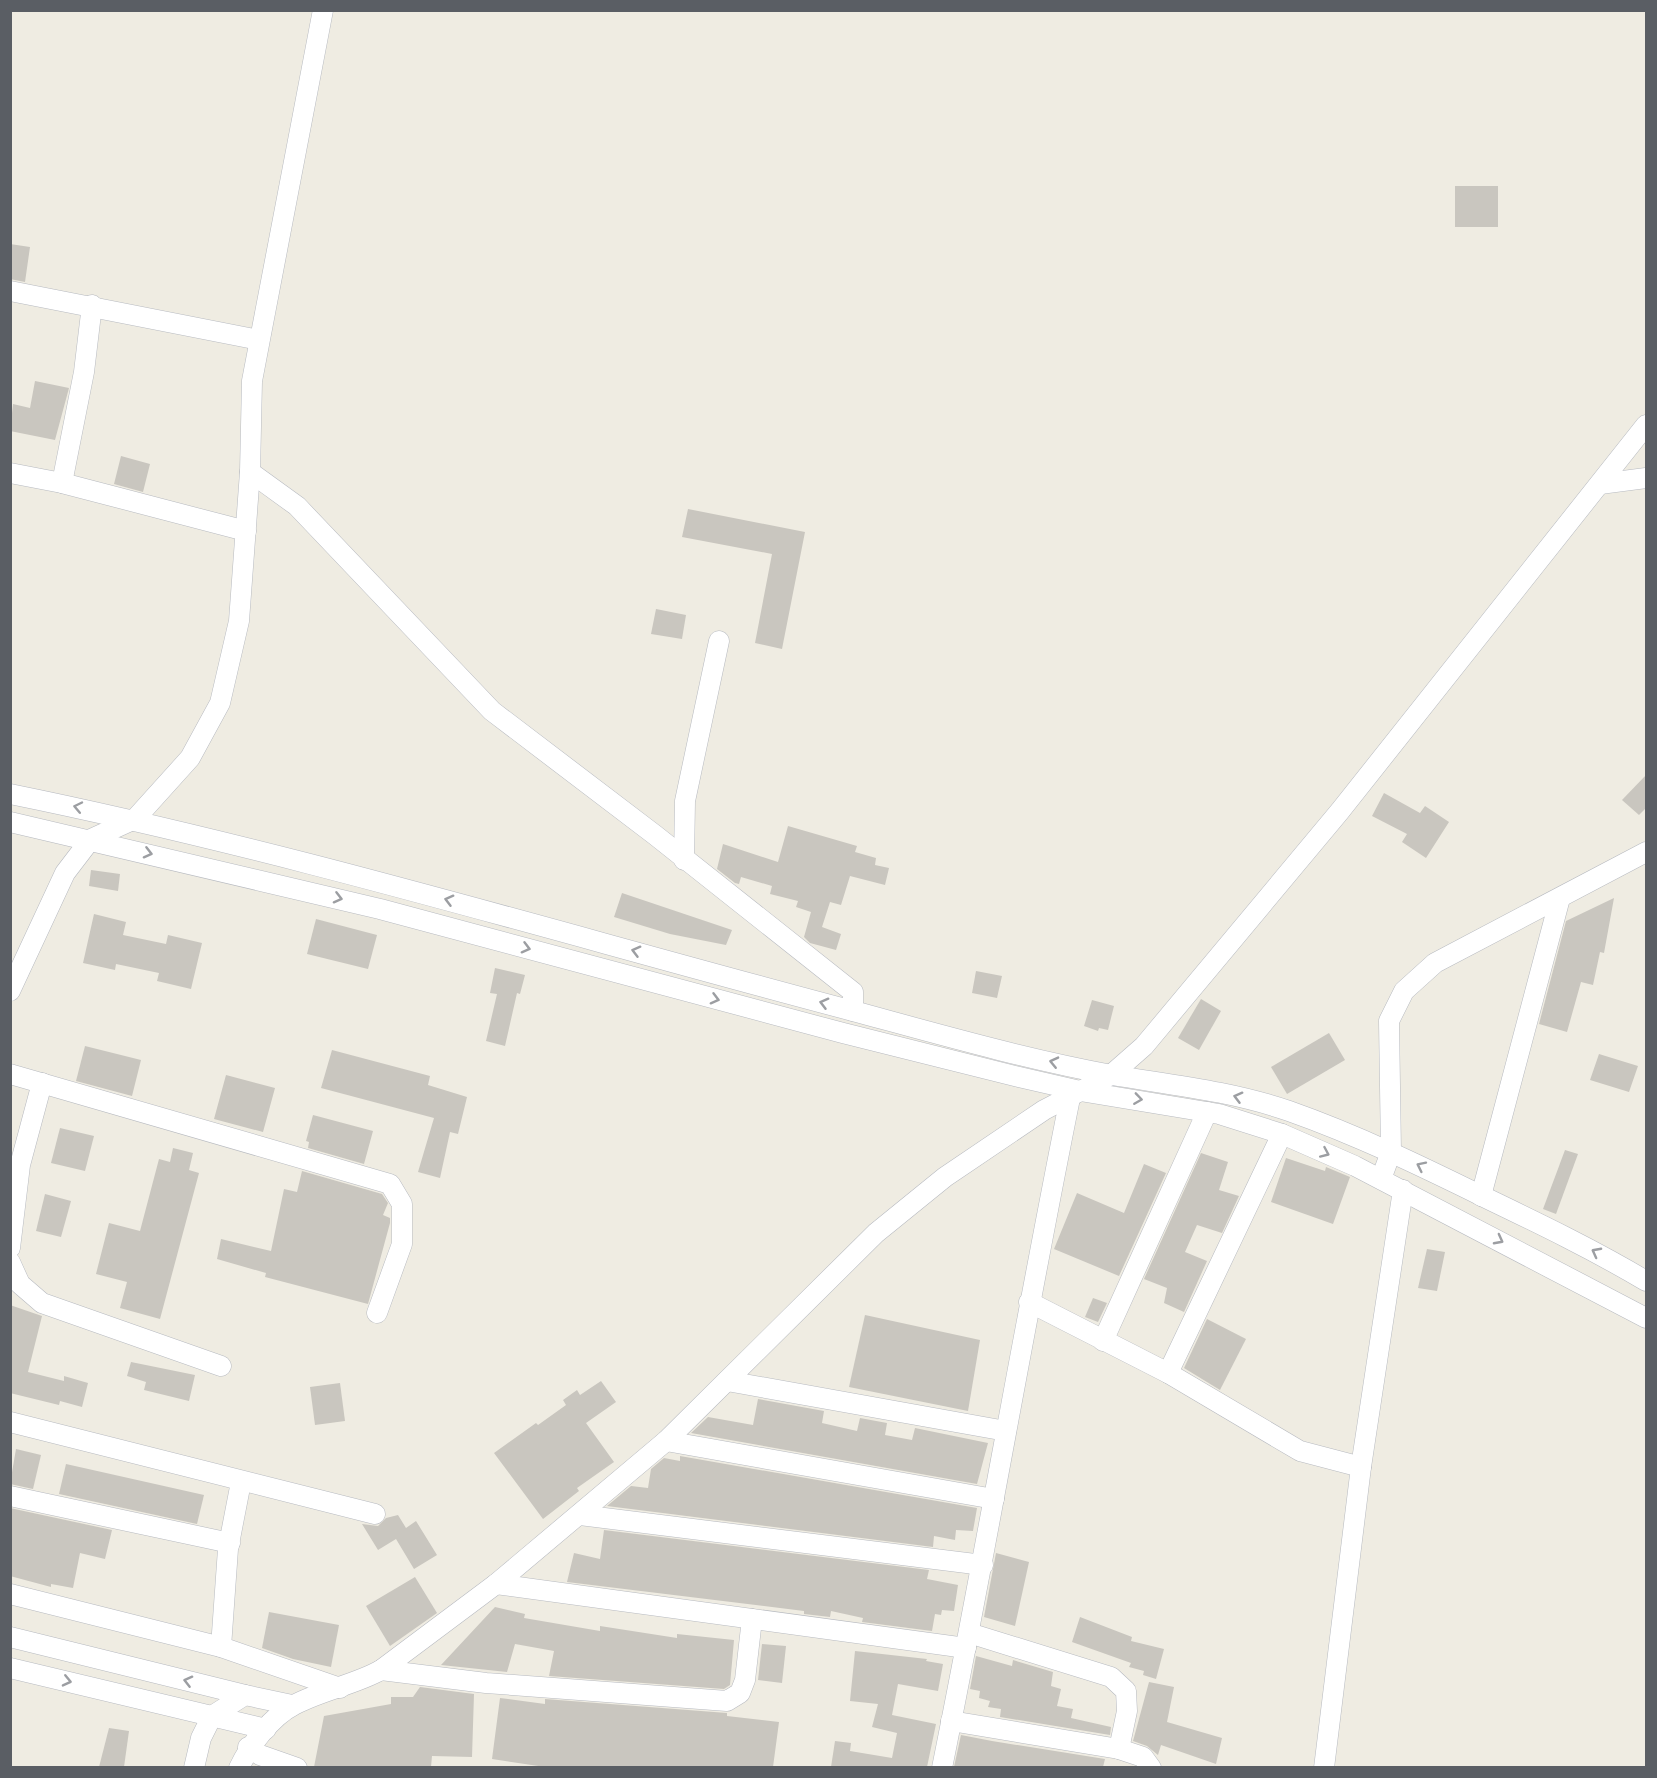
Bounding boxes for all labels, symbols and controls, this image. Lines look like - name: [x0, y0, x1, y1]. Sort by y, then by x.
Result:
- one-way arrow: [73, 802, 83, 815]
- one-way arrow: [143, 845, 153, 858]
- one-way arrow: [333, 891, 343, 904]
- one-way arrow: [444, 894, 454, 907]
- one-way arrow: [520, 941, 531, 953]
- one-way arrow: [632, 946, 642, 959]
- one-way arrow: [709, 991, 719, 1004]
- one-way arrow: [820, 998, 830, 1011]
- one-way arrow: [1049, 1056, 1059, 1069]
- one-way arrow: [1134, 1092, 1143, 1104]
- one-way arrow: [1234, 1092, 1244, 1105]
- one-way arrow: [1319, 1145, 1330, 1157]
- one-way arrow: [1416, 1162, 1427, 1173]
- one-way arrow: [1493, 1233, 1504, 1245]
- one-way arrow: [1591, 1248, 1602, 1259]
- one-way arrow: [62, 1674, 72, 1687]
- one-way arrow: [183, 1676, 194, 1688]

